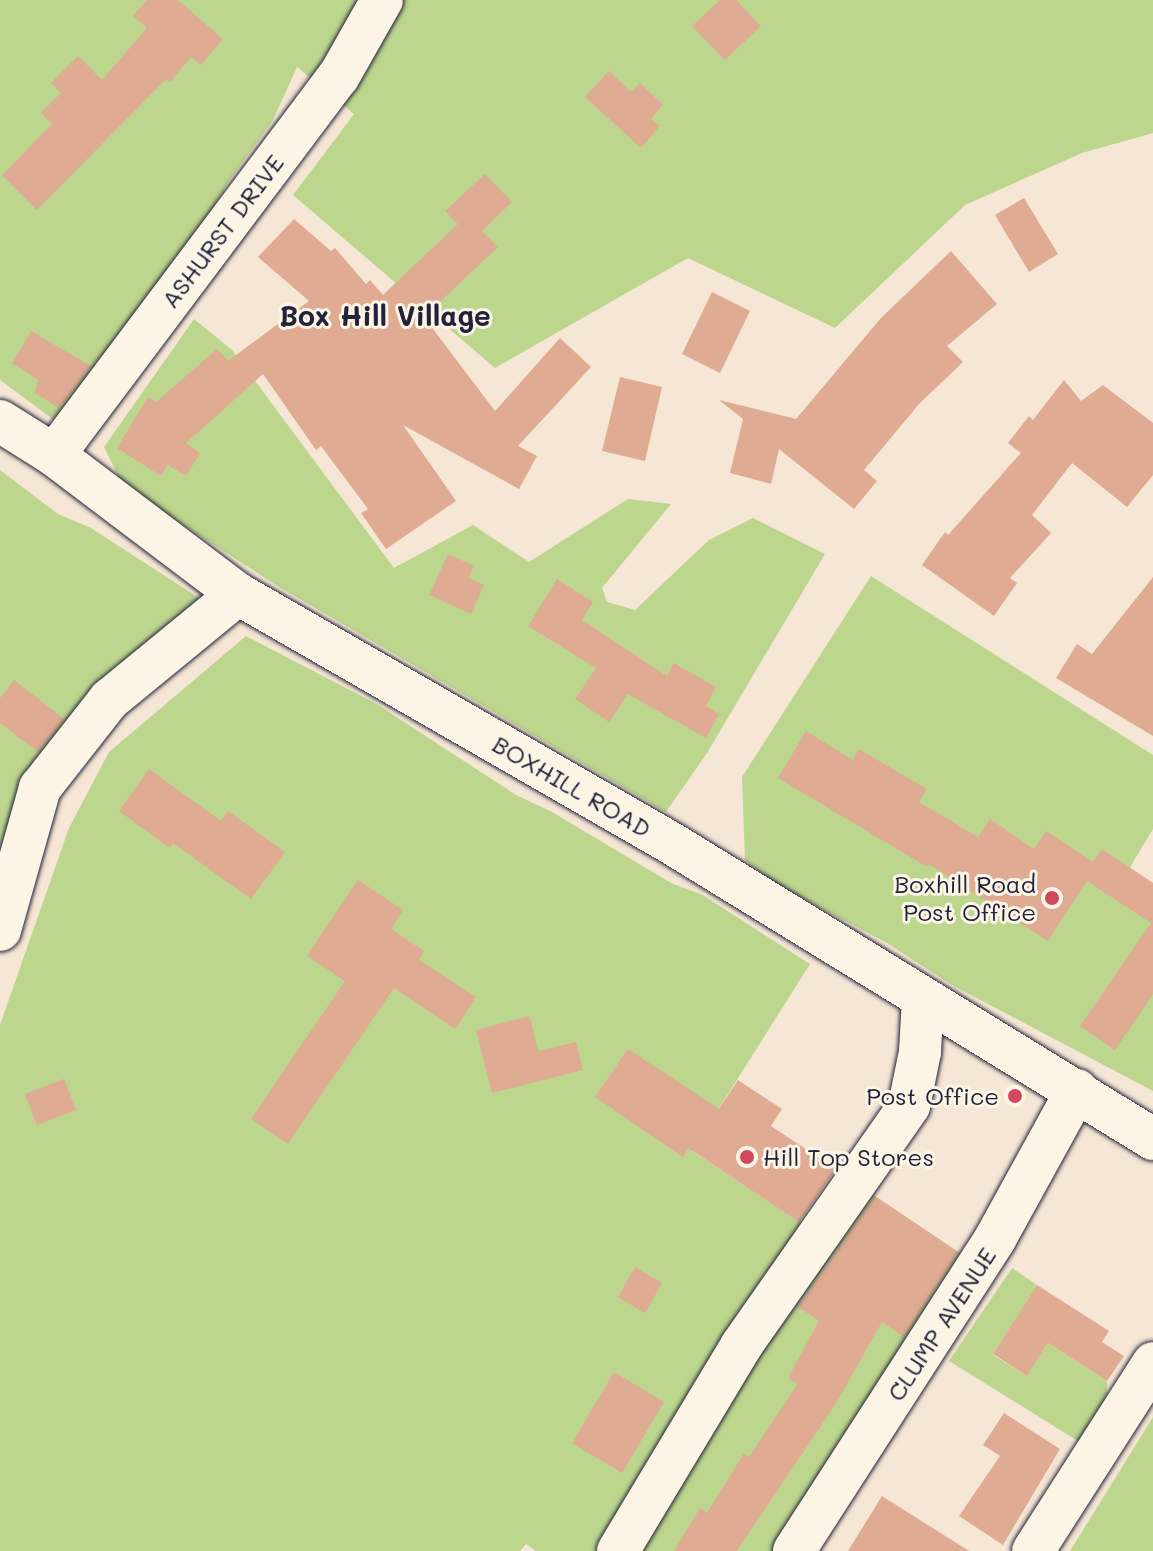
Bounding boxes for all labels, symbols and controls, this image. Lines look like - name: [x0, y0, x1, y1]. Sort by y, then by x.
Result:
- street label: ASHURST DRIVE: [155, 149, 289, 313]
- district label: Box Hill Village: [279, 298, 491, 332]
- street label: BOXHILL ROAD: [488, 729, 656, 843]
- place label: Boxhill Road Post Office: [894, 870, 1036, 926]
- marker: Boxhill Road Post Office: [1043, 889, 1061, 907]
- place label: Post Office: [866, 1082, 999, 1110]
- marker: Post Office: [1006, 1087, 1024, 1105]
- place label: Hill Top Stores: [763, 1143, 934, 1171]
- marker: Hill Top Stores: [738, 1148, 756, 1166]
- street label: CLUMP AVENUE: [881, 1242, 1001, 1406]

